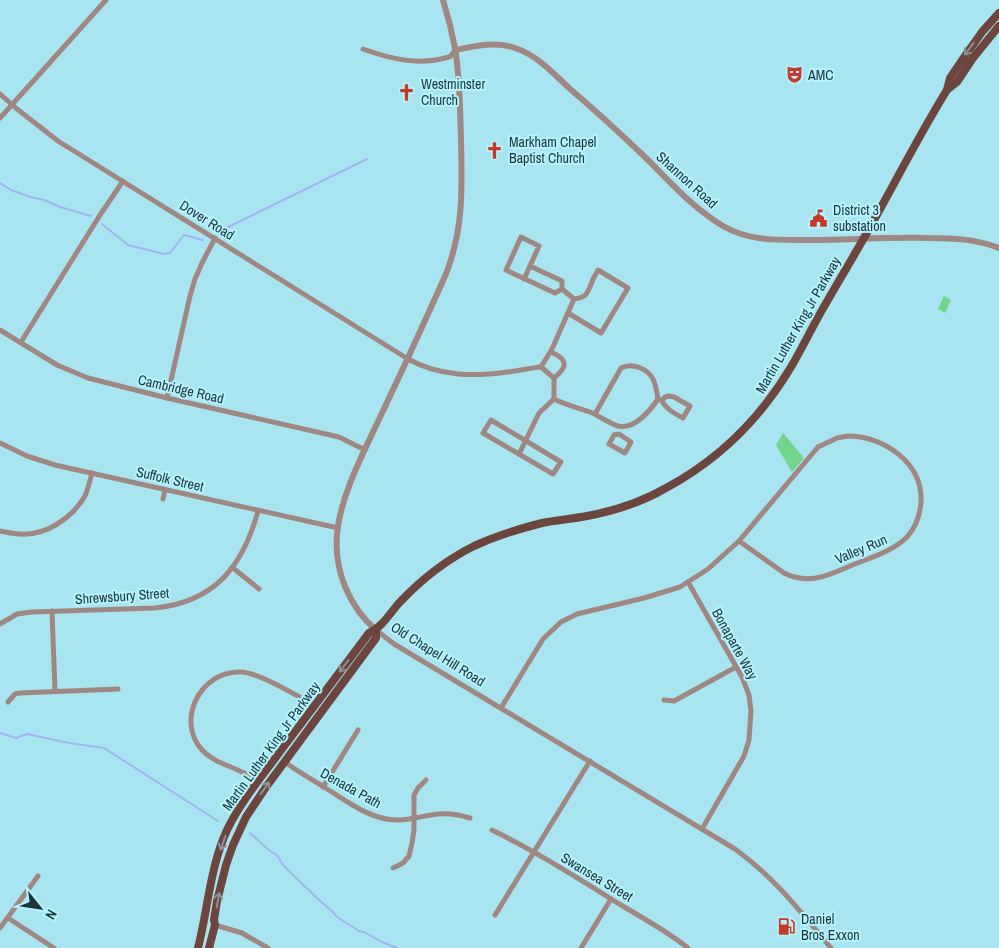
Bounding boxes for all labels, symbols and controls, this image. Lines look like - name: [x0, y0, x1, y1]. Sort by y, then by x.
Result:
- one-way arrow: [964, 42, 975, 55]
- theatre icon: AMC: [784, 65, 804, 85]
- place label: AMC: [807, 66, 834, 84]
- place label: Westminster Church: [421, 75, 485, 109]
- church icon: Westminster Church: [397, 82, 417, 102]
- place label: Markham Chapel Baptist Church: [509, 133, 596, 167]
- church icon: Markham Chapel Baptist Church: [485, 140, 505, 160]
- street label: Shannon Road: [653, 148, 721, 212]
- street label: Dover Road: [176, 196, 238, 244]
- place label: District 3 substation: [833, 201, 886, 235]
- public building icon: District 3 substation: [809, 208, 829, 228]
- street label: Martin Luther King Jr Parkway: [751, 253, 845, 397]
- street label: Cambridge Road: [136, 370, 226, 408]
- street label: Suffolk Street: [134, 462, 206, 496]
- street label: Valley Run: [832, 530, 890, 568]
- street label: Shrewsbury Street: [74, 584, 170, 608]
- street label: Bonaparte Way: [708, 605, 762, 683]
- street label: Old Chapel Hill Road: [388, 618, 488, 690]
- one-way arrow: [339, 659, 350, 672]
- street label: Martin Luther King Jr Parkway: [218, 678, 324, 814]
- street label: Denada Path: [317, 764, 385, 812]
- one-way arrow: [260, 781, 270, 795]
- one-way arrow: [218, 834, 227, 850]
- street label: Swansea Street: [558, 848, 636, 906]
- north arrow: [15, 883, 65, 933]
- one-way arrow: [213, 893, 223, 909]
- text: N: [41, 906, 61, 923]
- place label: Daniel Bros Exxon: [801, 910, 860, 944]
- fuel station icon: Daniel Bros Exxon: [777, 917, 797, 937]

